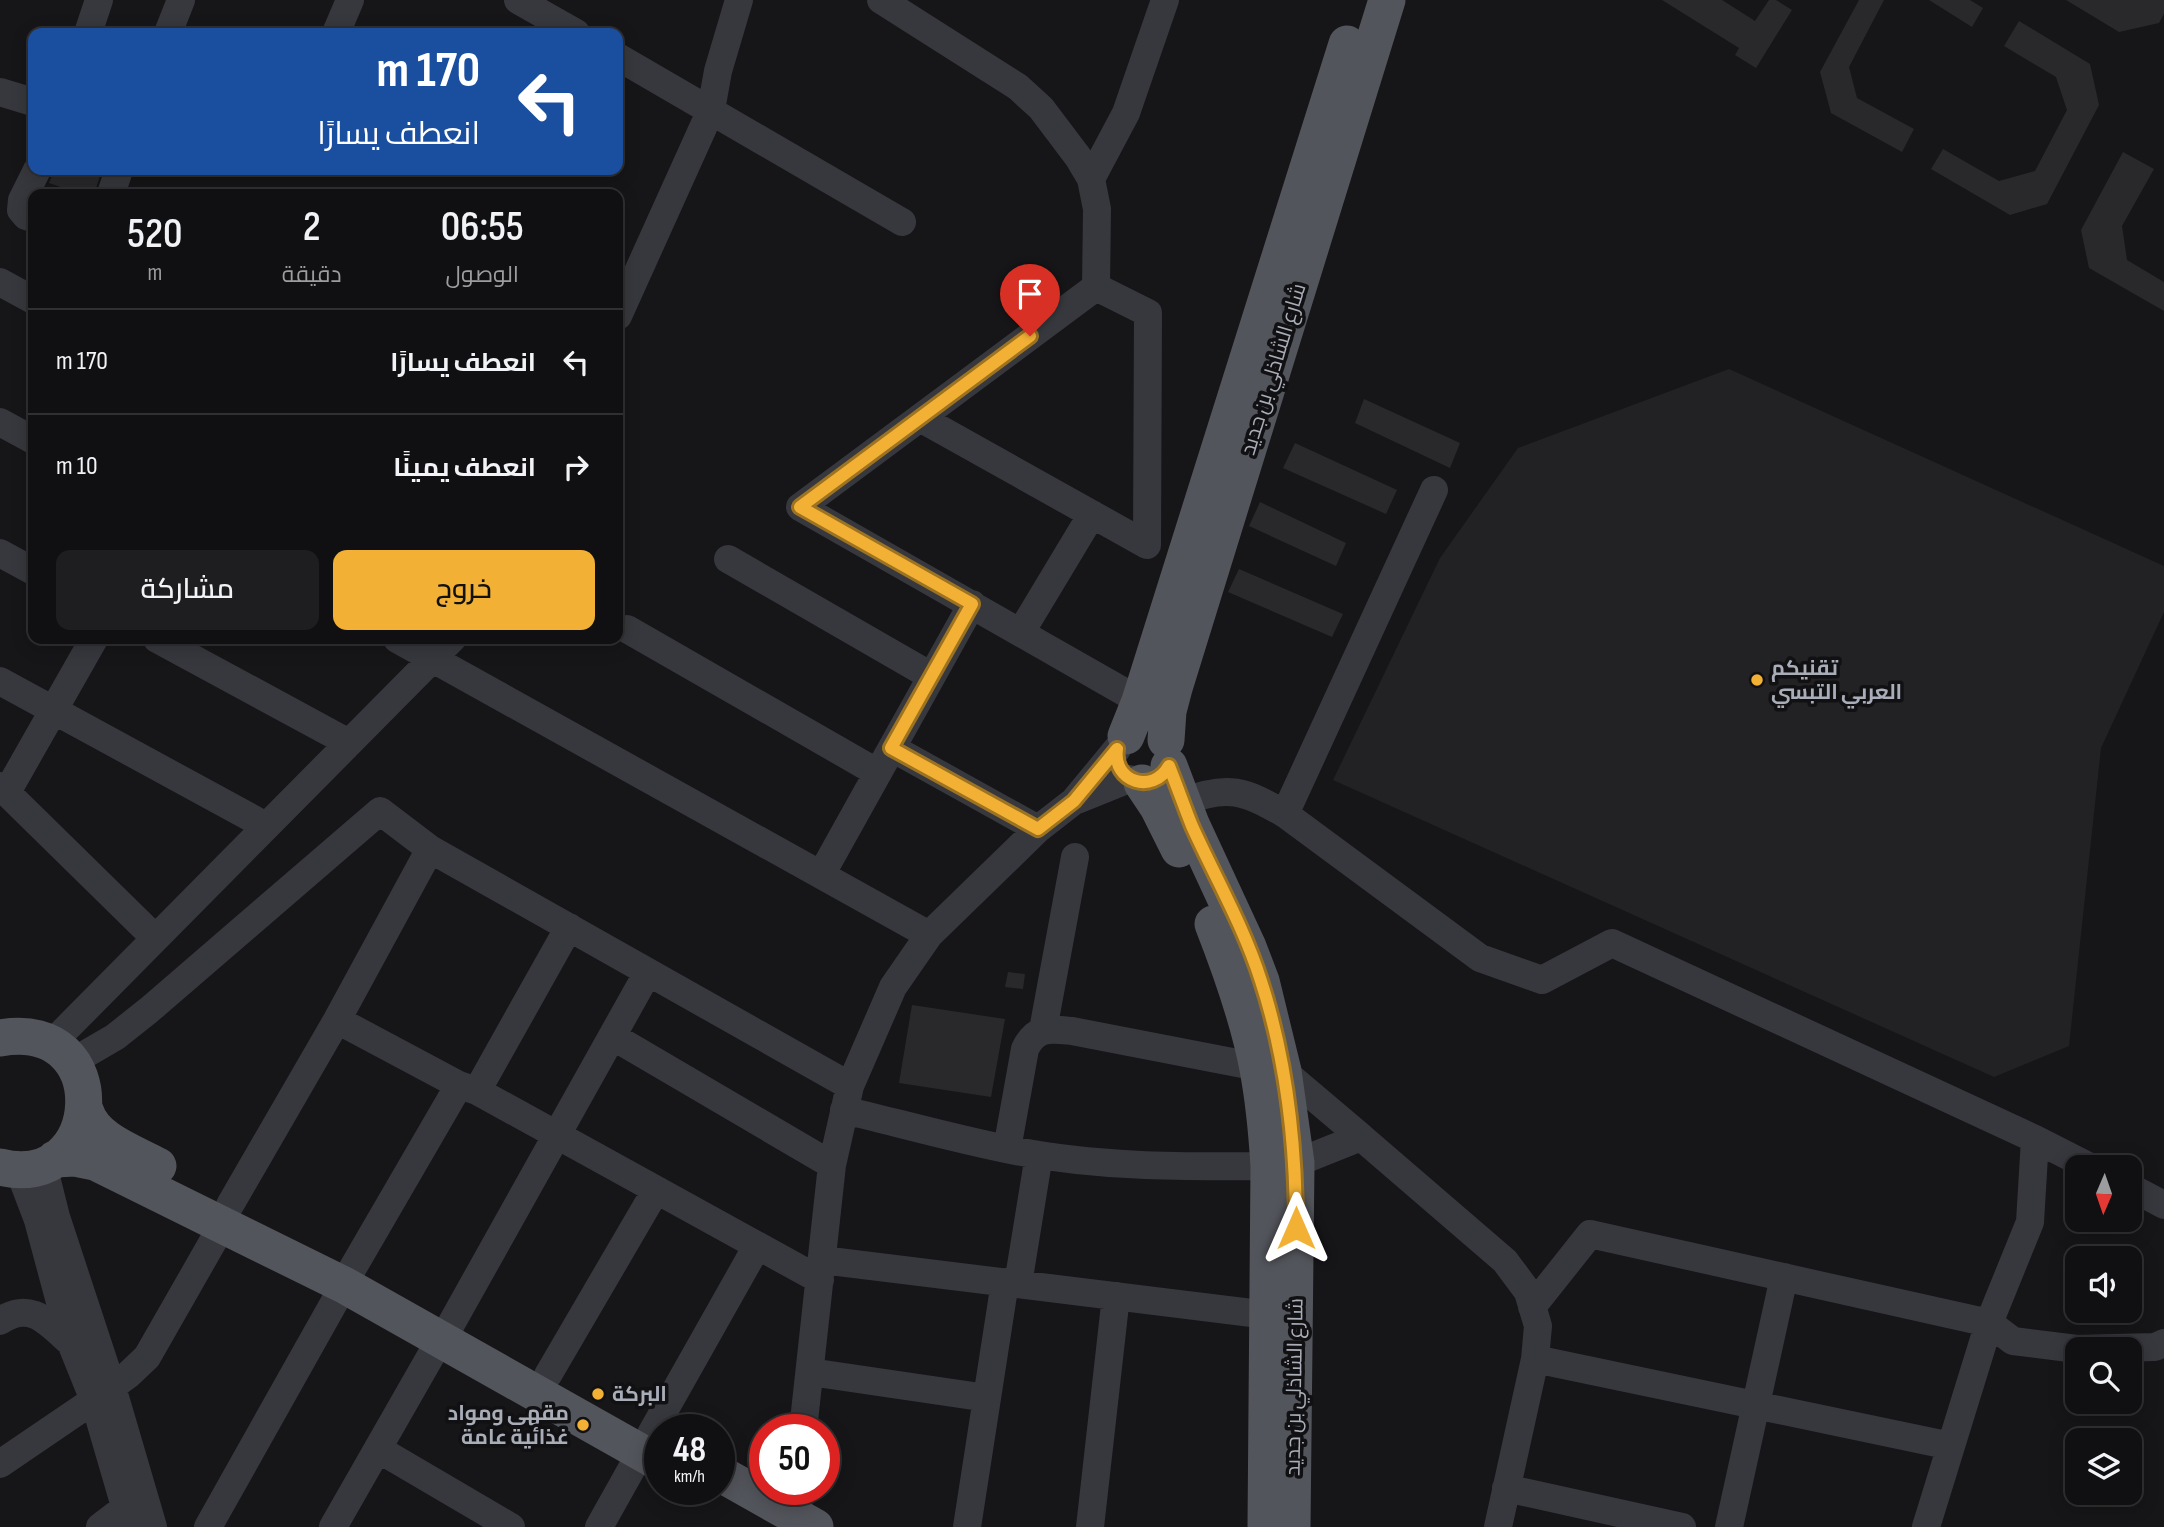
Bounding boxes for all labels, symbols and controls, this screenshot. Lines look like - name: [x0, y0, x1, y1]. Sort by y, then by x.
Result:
- text: 170 m: [376, 42, 480, 101]
- icon: left: [504, 56, 595, 147]
- text: انعطف يسارًا: [317, 115, 480, 154]
- text: 2: [303, 202, 321, 253]
- text: 06:55: [441, 202, 524, 253]
- text: 520: [127, 209, 182, 260]
- text: m: [147, 259, 162, 287]
- text: دقيقة: [282, 261, 342, 289]
- text: الوصول: [446, 261, 519, 289]
- pin: [1000, 264, 1060, 336]
- icon: arrive: [1011, 275, 1049, 313]
- street label: شارع الشاذلي بن جديد: [1236, 280, 1314, 459]
- icon: left: [557, 343, 595, 381]
- text: 170 m: [56, 346, 108, 377]
- text: انعطف يسارًا: [390, 348, 536, 379]
- icon: right: [557, 448, 595, 486]
- text: 10 m: [56, 451, 98, 482]
- text: انعطف يمينًا: [393, 453, 536, 484]
- button: مشاركة: [56, 550, 319, 630]
- button: خروج: [333, 550, 595, 630]
- place label: تقنيكم العربي التبسي: [1771, 656, 1902, 709]
- marker: تقنيكم العربي التبسي: [1749, 672, 1765, 688]
- north arrow: [2065, 1155, 2142, 1232]
- map controls: [2065, 1155, 2142, 1505]
- position arrow: [1259, 1191, 1333, 1265]
- button: sound: [2065, 1246, 2142, 1323]
- street label: شارع الشاذلي بن جديد: [1280, 1298, 1312, 1476]
- button: search: [2065, 1337, 2142, 1414]
- place label: البركة: [612, 1382, 667, 1407]
- marker: البركة: [590, 1386, 606, 1402]
- place label: مقهى ومواد غذائية عامة: [448, 1401, 569, 1450]
- speed limit sign: 50: [749, 1414, 840, 1505]
- marker: مقهى ومواد غذائية عامة: [575, 1417, 591, 1433]
- button: layers: [2065, 1428, 2142, 1505]
- text: 48: [673, 1429, 706, 1472]
- text: km/h: [674, 1466, 705, 1487]

